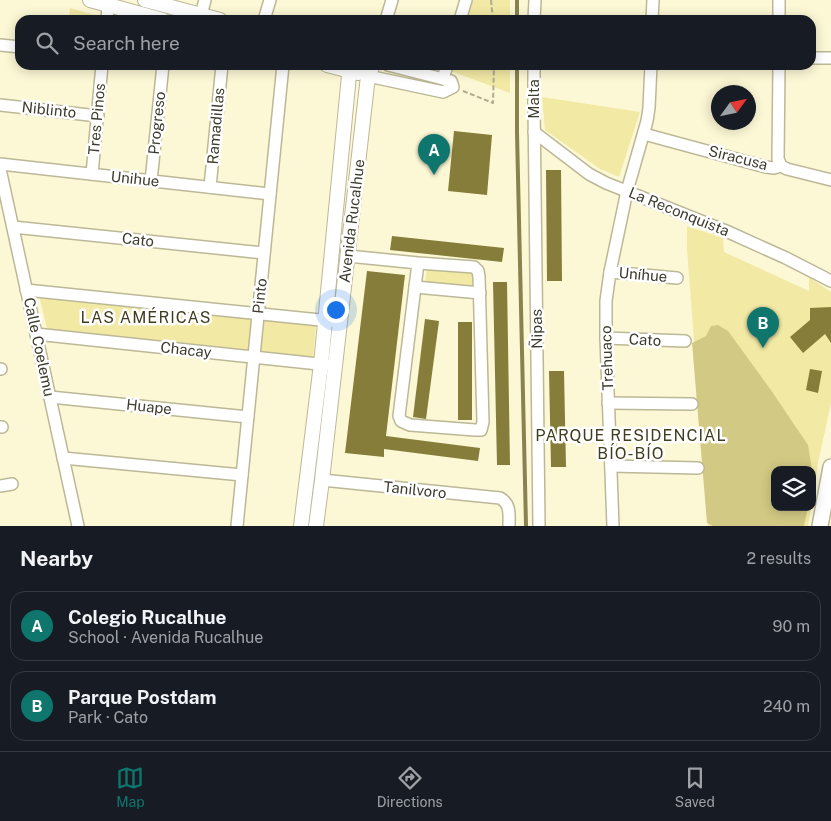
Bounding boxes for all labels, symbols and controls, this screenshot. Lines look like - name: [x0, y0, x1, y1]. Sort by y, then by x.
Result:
- search box: [15, 15, 816, 70]
- icon: search: [33, 29, 61, 57]
- text: Search here: [73, 32, 180, 54]
- street label: Malta: [525, 79, 542, 119]
- street label: Tres Pinos: [85, 82, 108, 155]
- north arrow: [711, 85, 756, 130]
- street label: Ramadillas: [204, 87, 227, 165]
- street label: Progreso: [145, 91, 168, 155]
- street label: Niblinto: [21, 98, 77, 121]
- pin: A: [418, 134, 450, 175]
- street label: Siracusa: [707, 142, 770, 173]
- street label: Avenida Rucalhue: [335, 158, 368, 284]
- street label: Unihue: [110, 167, 160, 190]
- street label: La Reconquista: [626, 184, 732, 239]
- street label: Cato: [121, 229, 155, 250]
- street label: Uníhue: [618, 264, 668, 285]
- street label: Pinto: [249, 277, 270, 315]
- street label: Calle Coelemu: [21, 296, 58, 398]
- your location: [323, 297, 349, 323]
- district label: LAS AMÉRICAS: [81, 307, 211, 327]
- pin: B: [747, 307, 779, 348]
- street label: Ñipas: [528, 309, 545, 349]
- street label: Trehuaco: [597, 325, 616, 391]
- street label: Cato: [628, 330, 662, 349]
- street label: Chacay: [160, 338, 212, 361]
- street label: Huape: [125, 396, 173, 417]
- district label: PARQUE RESIDENCIAL BÍO-BÍO: [535, 426, 727, 463]
- map controls: [771, 466, 816, 511]
- button: layers: [771, 466, 816, 511]
- street label: Tanilvoro: [383, 478, 447, 501]
- text: Nearby: [20, 546, 93, 571]
- text: 2 results: [746, 549, 811, 568]
- text: Colegio Rucalhue: [68, 606, 226, 628]
- text: A: [31, 617, 43, 636]
- text: 90 m: [773, 617, 810, 636]
- text: School · Avenida Rucalhue: [68, 628, 263, 647]
- text: Parque Postdam: [68, 686, 217, 708]
- text: B: [32, 697, 42, 716]
- text: 240 m: [763, 697, 810, 716]
- text: Park · Cato: [68, 708, 148, 727]
- tab: Map: [116, 764, 145, 810]
- tab: Directions: [377, 764, 443, 810]
- tab: Saved: [675, 764, 715, 810]

